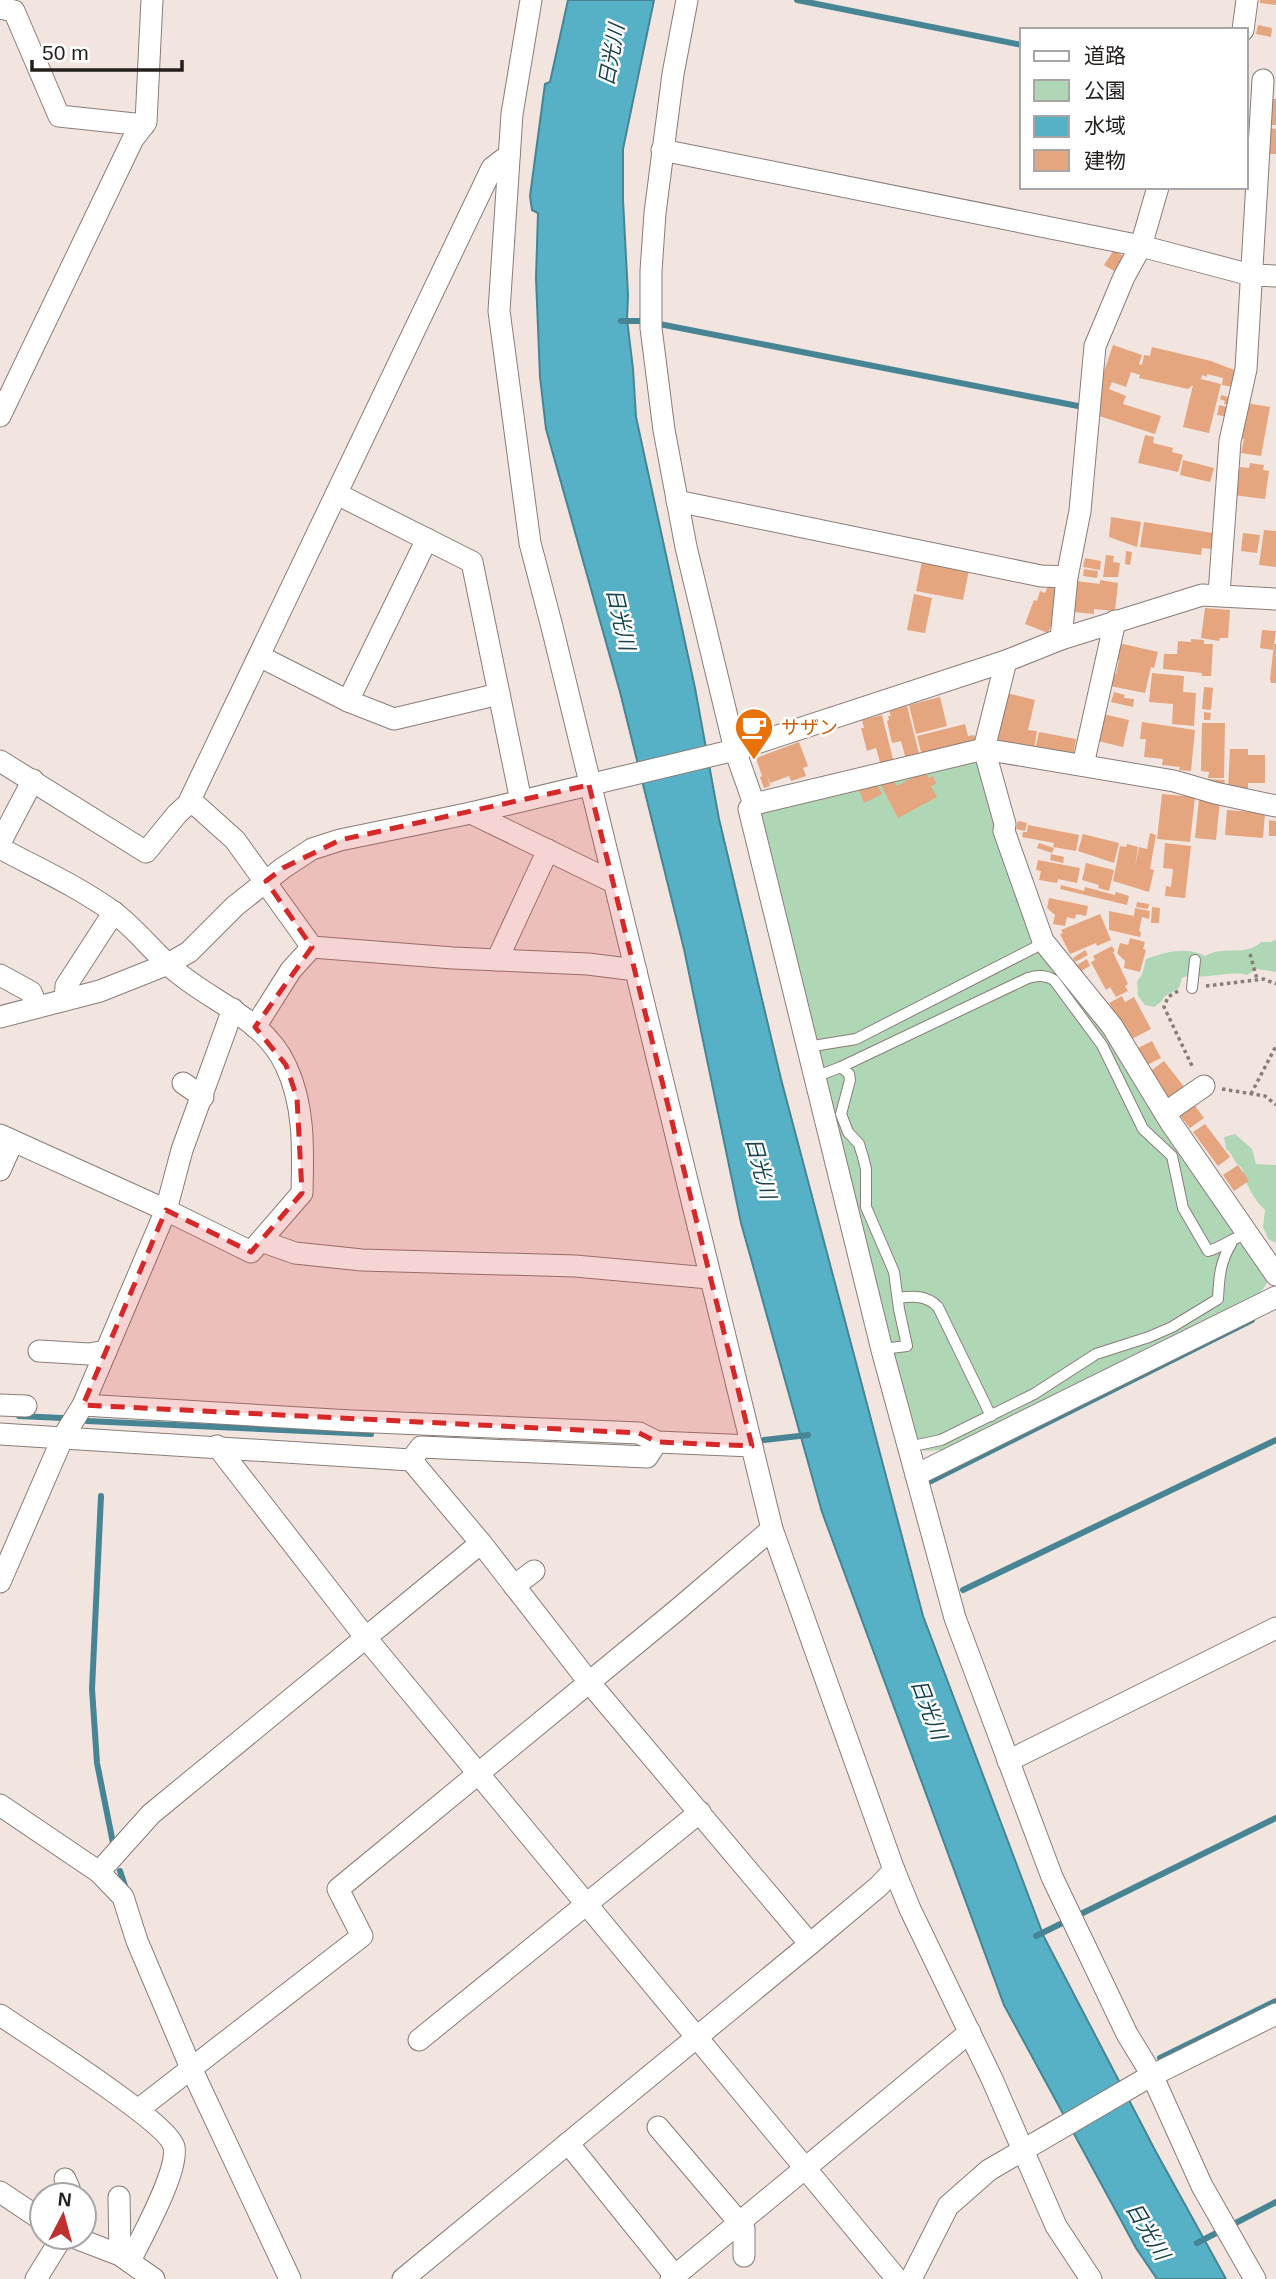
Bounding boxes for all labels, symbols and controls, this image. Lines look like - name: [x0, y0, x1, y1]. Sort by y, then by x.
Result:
- water label: 日光川: [594, 20, 628, 88]
- scale bar: [32, 28, 182, 72]
- legend: [1020, 28, 1248, 189]
- text: 50 m: [42, 41, 89, 64]
- text: 道路: [1084, 44, 1126, 67]
- text: 公園: [1084, 79, 1126, 102]
- text: 水域: [1084, 114, 1126, 137]
- text: 建物: [1084, 149, 1126, 172]
- water label: 日光川: [603, 586, 640, 654]
- cafe icon: サザン: [733, 706, 775, 761]
- place label: サザン: [781, 717, 838, 738]
- water label: 日光川: [742, 1135, 781, 1203]
- water label: 日光川: [907, 1675, 952, 1744]
- north arrow: [28, 2181, 98, 2251]
- text: N: [57, 2188, 73, 2211]
- water label: 日光川: [1122, 2198, 1175, 2266]

